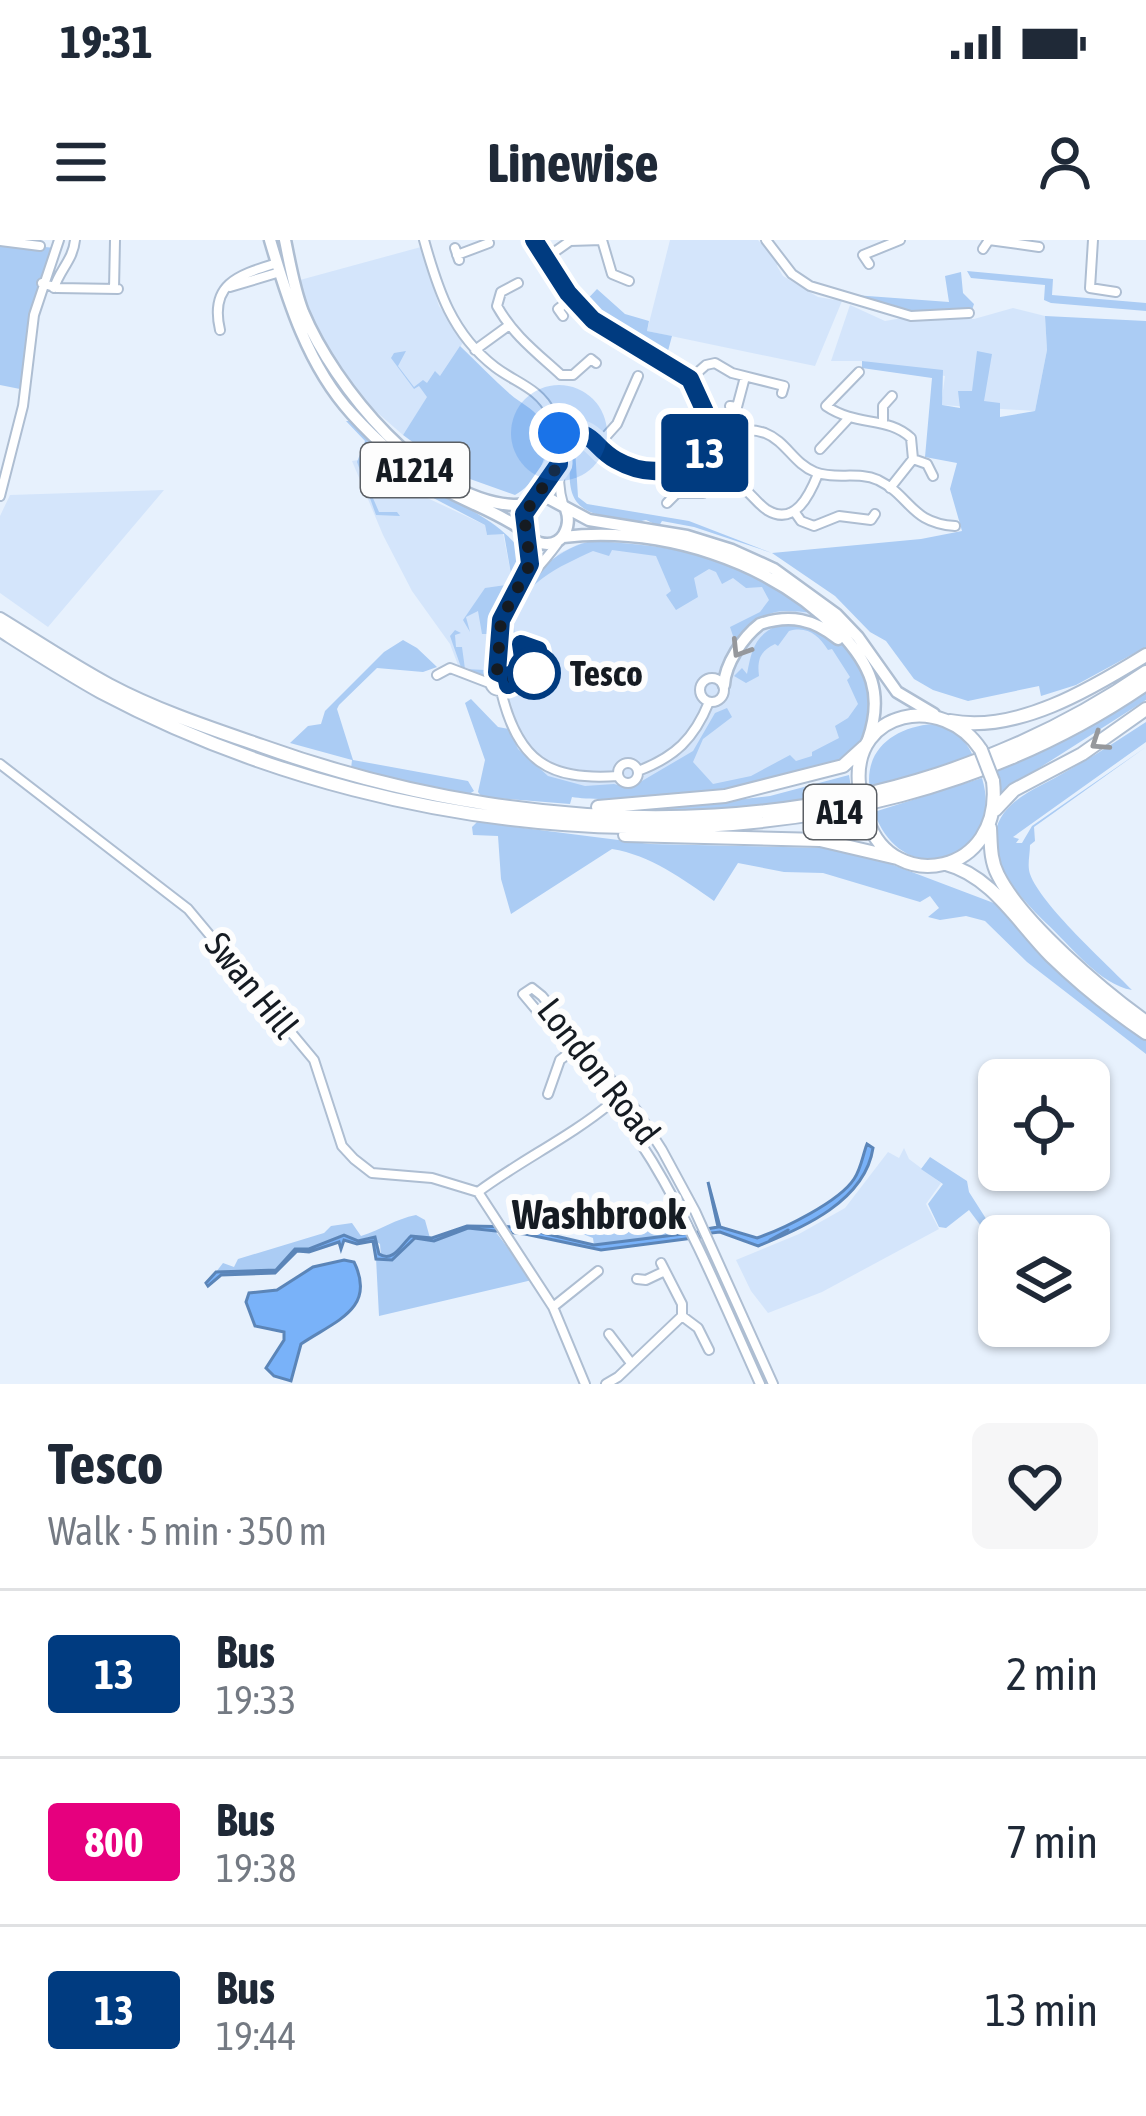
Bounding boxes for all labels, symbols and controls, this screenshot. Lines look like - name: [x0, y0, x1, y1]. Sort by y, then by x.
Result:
- text: 19:31: [60, 16, 153, 68]
- icon: menu: [48, 129, 114, 195]
- icon: person: [1032, 129, 1098, 195]
- text: Linewise: [487, 132, 659, 193]
- your location: [529, 403, 589, 463]
- line badge: 13: [651, 414, 759, 492]
- text: 13: [685, 429, 725, 477]
- road number: A1214: [361, 443, 469, 497]
- one-way arrow: [732, 636, 754, 658]
- marker: Tesco: [509, 648, 559, 698]
- place label: Tesco: [570, 652, 643, 694]
- one-way arrow: [1090, 728, 1112, 750]
- road number: A14: [804, 785, 876, 839]
- street label: Swan Hill: [197, 924, 307, 1046]
- street label: London Road: [529, 990, 669, 1152]
- map controls: [978, 1059, 1110, 1347]
- button: locate: [978, 1059, 1110, 1191]
- district label: Washbrook: [511, 1190, 687, 1238]
- button: layers: [978, 1215, 1110, 1347]
- button: heart: [972, 1423, 1098, 1549]
- text: Tesco: [48, 1431, 163, 1496]
- text: Walk · 5 min · 350 m: [48, 1509, 327, 1553]
- text: Bus: [216, 1626, 275, 1678]
- text: 2 min: [1006, 1648, 1098, 1700]
- text: 13: [94, 1650, 134, 1698]
- text: 19:33: [216, 1678, 296, 1722]
- text: Bus: [216, 1794, 275, 1846]
- text: 7 min: [1006, 1816, 1098, 1868]
- text: 800: [84, 1818, 144, 1866]
- text: 19:38: [216, 1846, 296, 1890]
- text: Bus: [216, 1962, 275, 2014]
- text: 13 min: [985, 1984, 1098, 2036]
- text: 13: [94, 1986, 134, 2034]
- text: 19:44: [216, 2014, 296, 2058]

